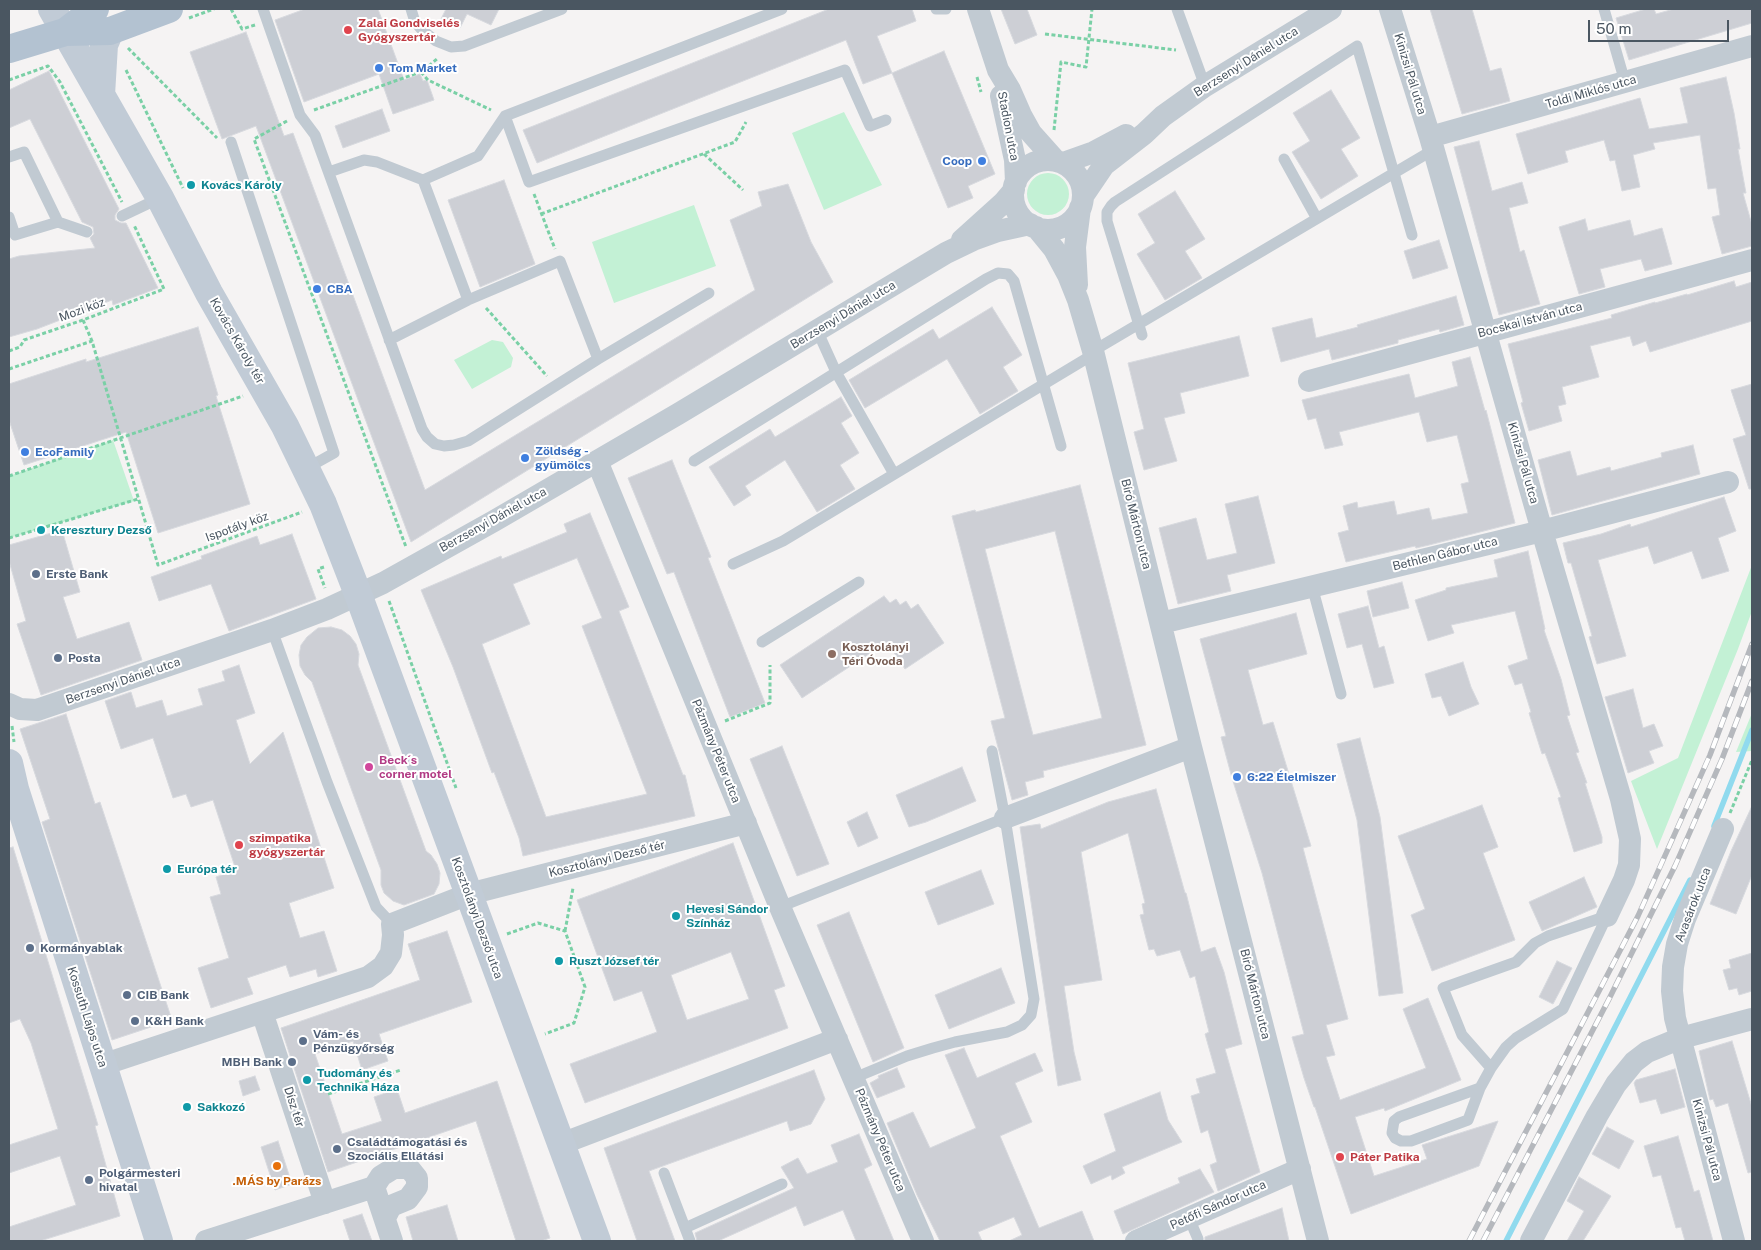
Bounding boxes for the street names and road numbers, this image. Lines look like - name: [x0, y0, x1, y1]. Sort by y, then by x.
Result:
- street label: Berzsenyi Dániel utca: [1191, 24, 1301, 100]
- street label: Kinizsi Pál utca: [1391, 32, 1429, 116]
- street label: Toldi Miklós utca: [1544, 72, 1638, 112]
- street label: Stadion utca: [994, 90, 1022, 162]
- street label: Berzsenyi Dániel utca: [788, 278, 898, 352]
- street label: Mozi köz: [57, 295, 107, 325]
- street label: Kovács Károly tér: [206, 295, 268, 387]
- street label: Bocskai István utca: [1476, 299, 1584, 341]
- street label: Kinizsi Pál utca: [1504, 421, 1542, 505]
- street label: Bíró Márton utca: [1118, 477, 1154, 571]
- street label: Berzsenyi Dániel utca: [437, 485, 549, 555]
- street label: Ispotály köz: [204, 509, 270, 545]
- street label: Bethlen Gábor utca: [1391, 534, 1499, 574]
- street label: Berzsenyi Dániel utca: [64, 655, 182, 707]
- street label: Pázmány Péter utca: [689, 697, 743, 805]
- street label: Kosztolányi Dezső tér: [547, 838, 667, 880]
- street label: Kosztolányi Dezső utca: [448, 855, 506, 981]
- street label: Avasárok utca: [1672, 866, 1714, 944]
- street label: Bíró Márton utca: [1237, 947, 1273, 1041]
- street label: Kossuth Lajos utca: [64, 965, 110, 1069]
- street label: Dísz tér: [281, 1085, 307, 1129]
- street label: Pázmány Péter utca: [852, 1086, 908, 1194]
- street label: Kinizsi Pál utca: [1689, 1098, 1725, 1182]
- street label: Petőfi Sándor utca: [1168, 1177, 1268, 1233]

